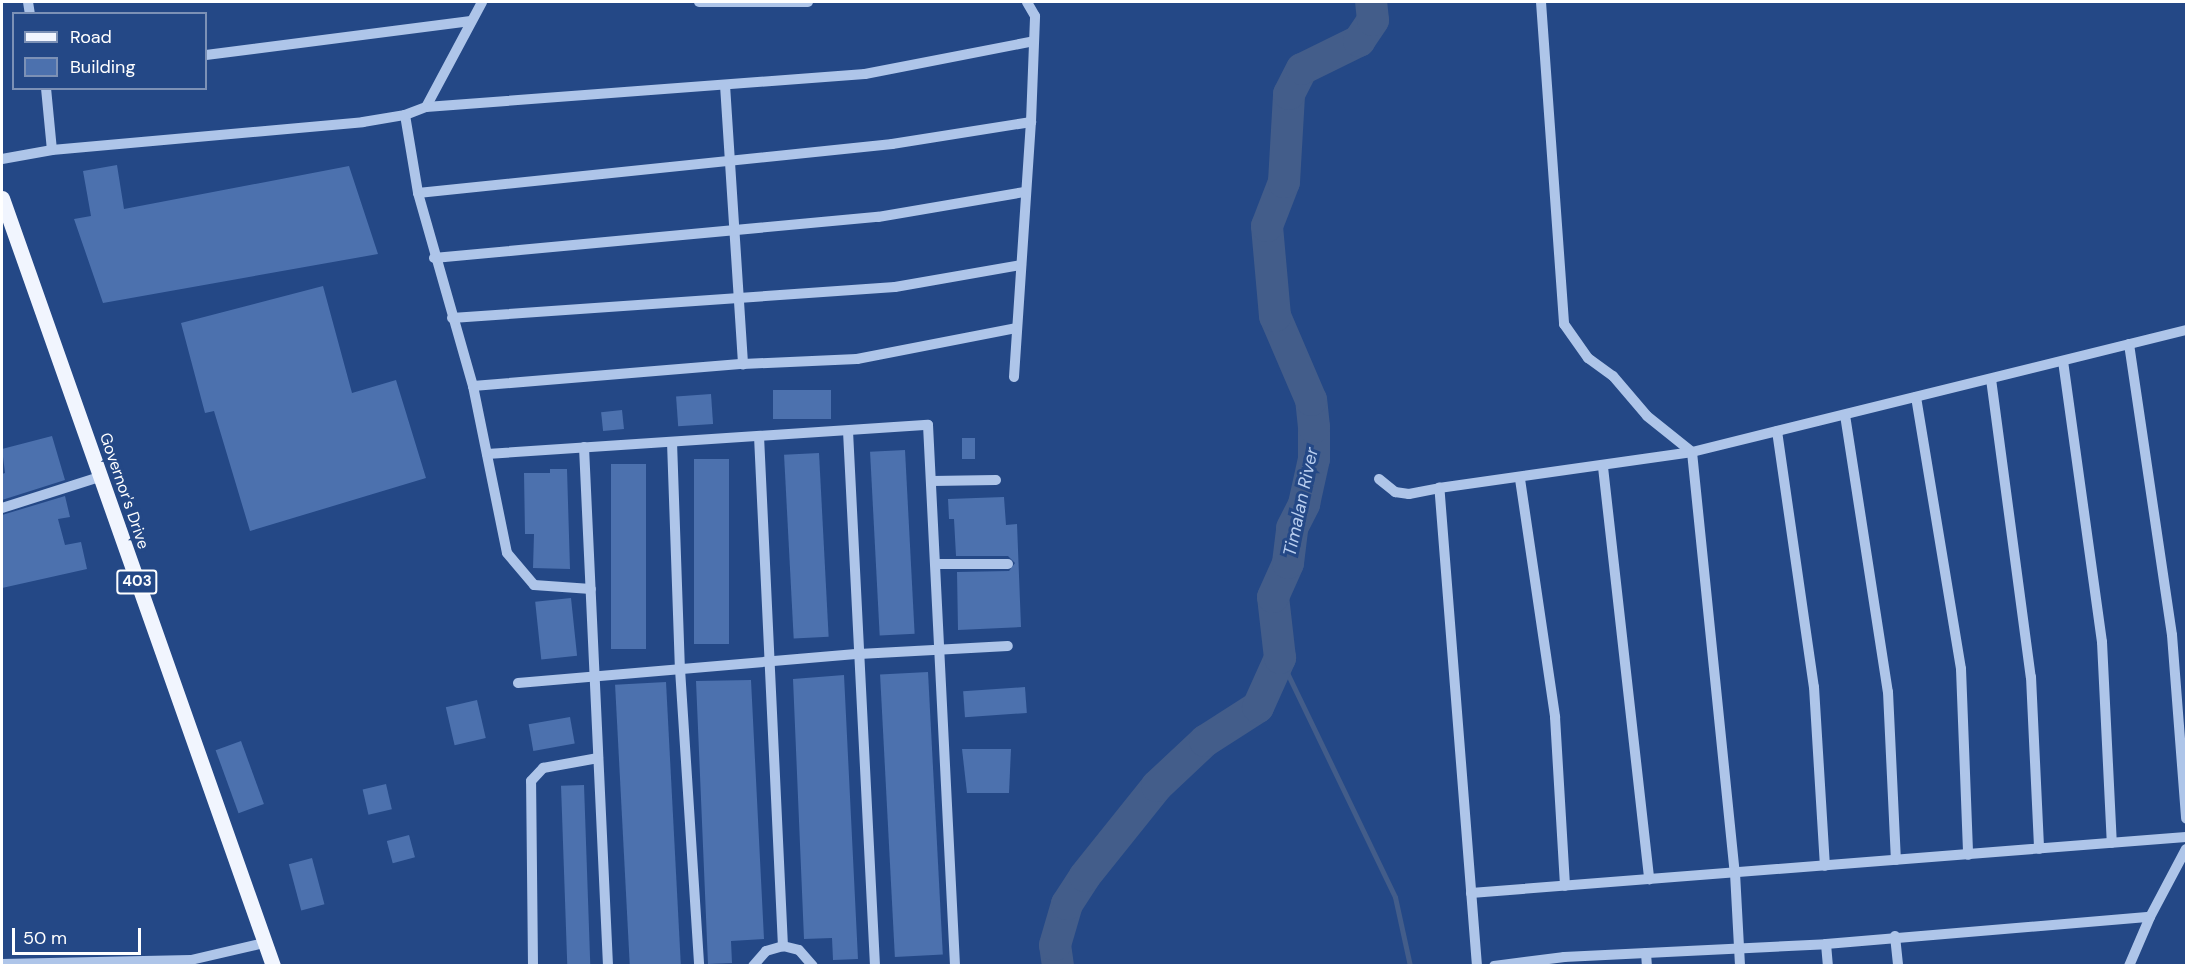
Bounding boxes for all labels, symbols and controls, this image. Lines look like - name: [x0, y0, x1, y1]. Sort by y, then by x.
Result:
- legend: [12, 12, 207, 90]
- text: Road: [70, 25, 112, 49]
- text: Building: [70, 55, 135, 79]
- street label: Governor's Drive: [95, 430, 153, 552]
- water label: Timalan River: [1279, 445, 1323, 559]
- road number: 403: [116, 570, 158, 594]
- scale bar: [15, 916, 144, 954]
- text: 50 m: [23, 926, 67, 950]

